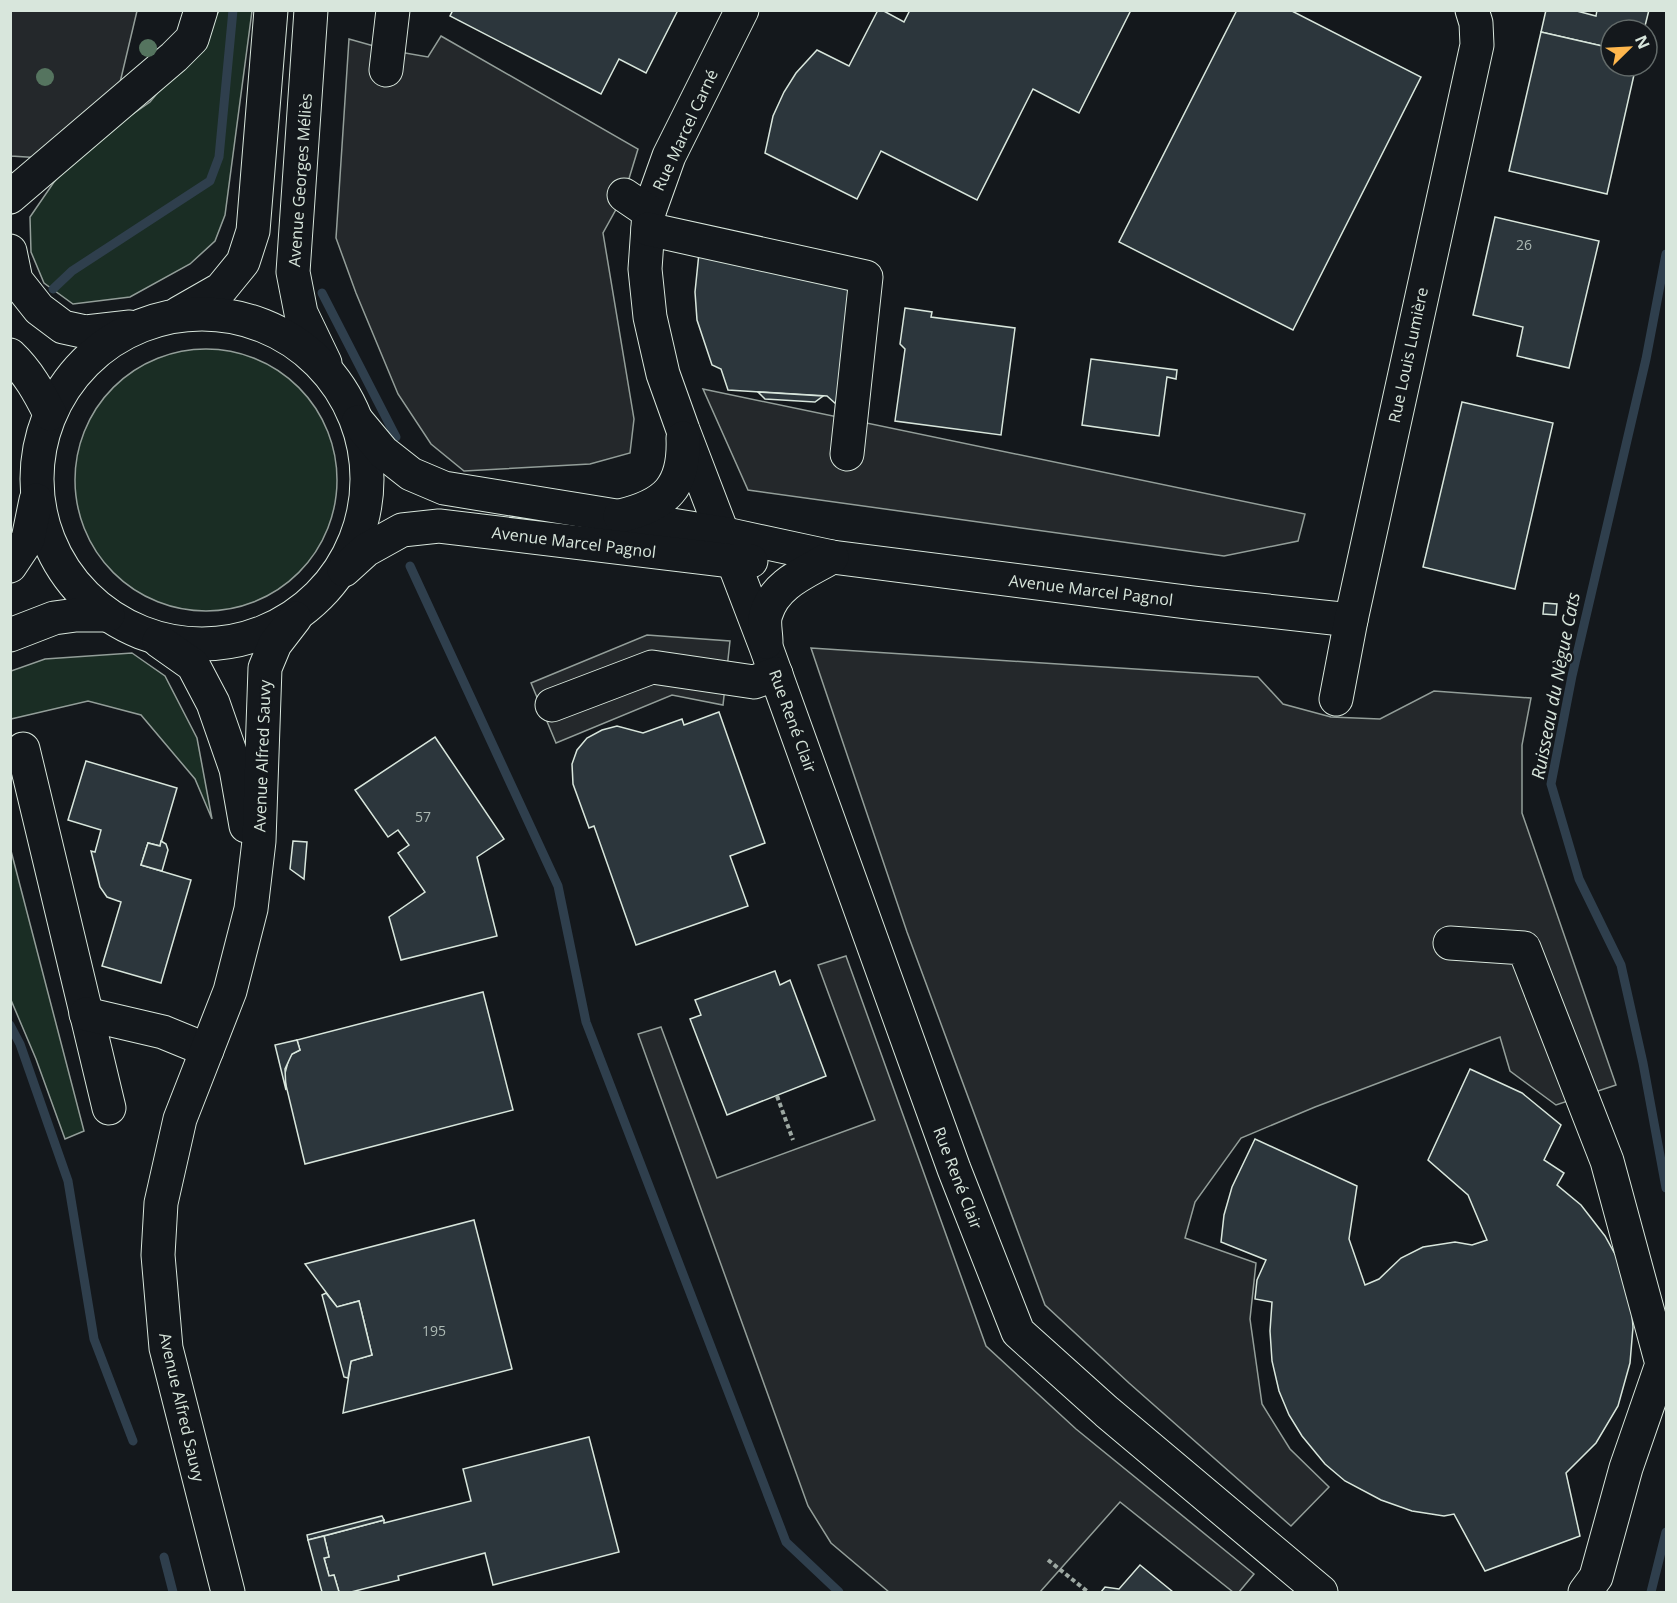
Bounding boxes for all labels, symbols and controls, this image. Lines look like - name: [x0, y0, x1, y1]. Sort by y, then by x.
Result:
- north arrow: [1599, 18, 1659, 78]
- text: N: [1630, 31, 1655, 52]
- street label: Rue Marcel Carné: [647, 66, 723, 194]
- street label: Avenue Georges Méliès: [283, 92, 317, 268]
- house number: 26: [1516, 235, 1532, 254]
- street label: Rue Louis Lumière: [1383, 285, 1433, 425]
- street label: Avenue Marcel Pagnol: [491, 521, 657, 563]
- street label: Avenue Marcel Pagnol: [1008, 569, 1174, 611]
- water label: Ruisseau du Nègue Cats: [1525, 590, 1585, 781]
- street label: Rue René Clair: [764, 666, 822, 776]
- street label: Avenue Alfred Sauvy: [248, 679, 276, 833]
- house number: 57: [415, 807, 431, 826]
- street label: Rue René Clair: [928, 1124, 988, 1233]
- house number: 195: [422, 1321, 446, 1340]
- street label: Avenue Alfred Sauvy: [154, 1330, 210, 1485]

